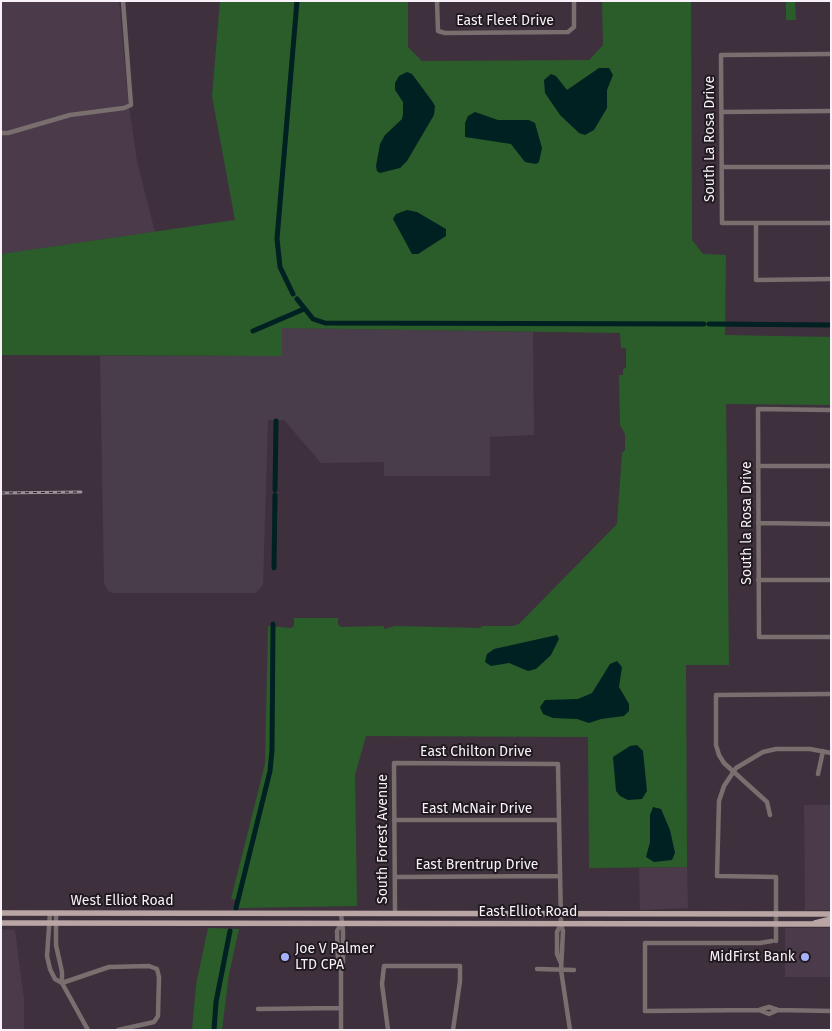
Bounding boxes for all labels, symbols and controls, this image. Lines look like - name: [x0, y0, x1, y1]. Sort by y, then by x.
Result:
- street label: East Fleet Drive: [456, 13, 554, 29]
- street label: South La Rosa Drive: [702, 76, 718, 202]
- street label: South la Rosa Drive: [739, 461, 755, 585]
- street label: East Chilton Drive: [420, 744, 532, 760]
- street label: South Forest Avenue: [375, 774, 391, 904]
- street label: East McNair Drive: [422, 801, 532, 817]
- street label: East Brentrup Drive: [416, 857, 538, 873]
- street label: West Elliot Road: [70, 893, 174, 909]
- street label: East Elliot Road: [479, 904, 577, 920]
- place label: Joe V Palmer LTD CPA: [295, 941, 374, 974]
- place label: MidFirst Bank: [709, 949, 795, 965]
- marker: Joe V Palmer LTD CPA: [279, 951, 291, 963]
- marker: MidFirst Bank: [799, 951, 811, 963]

